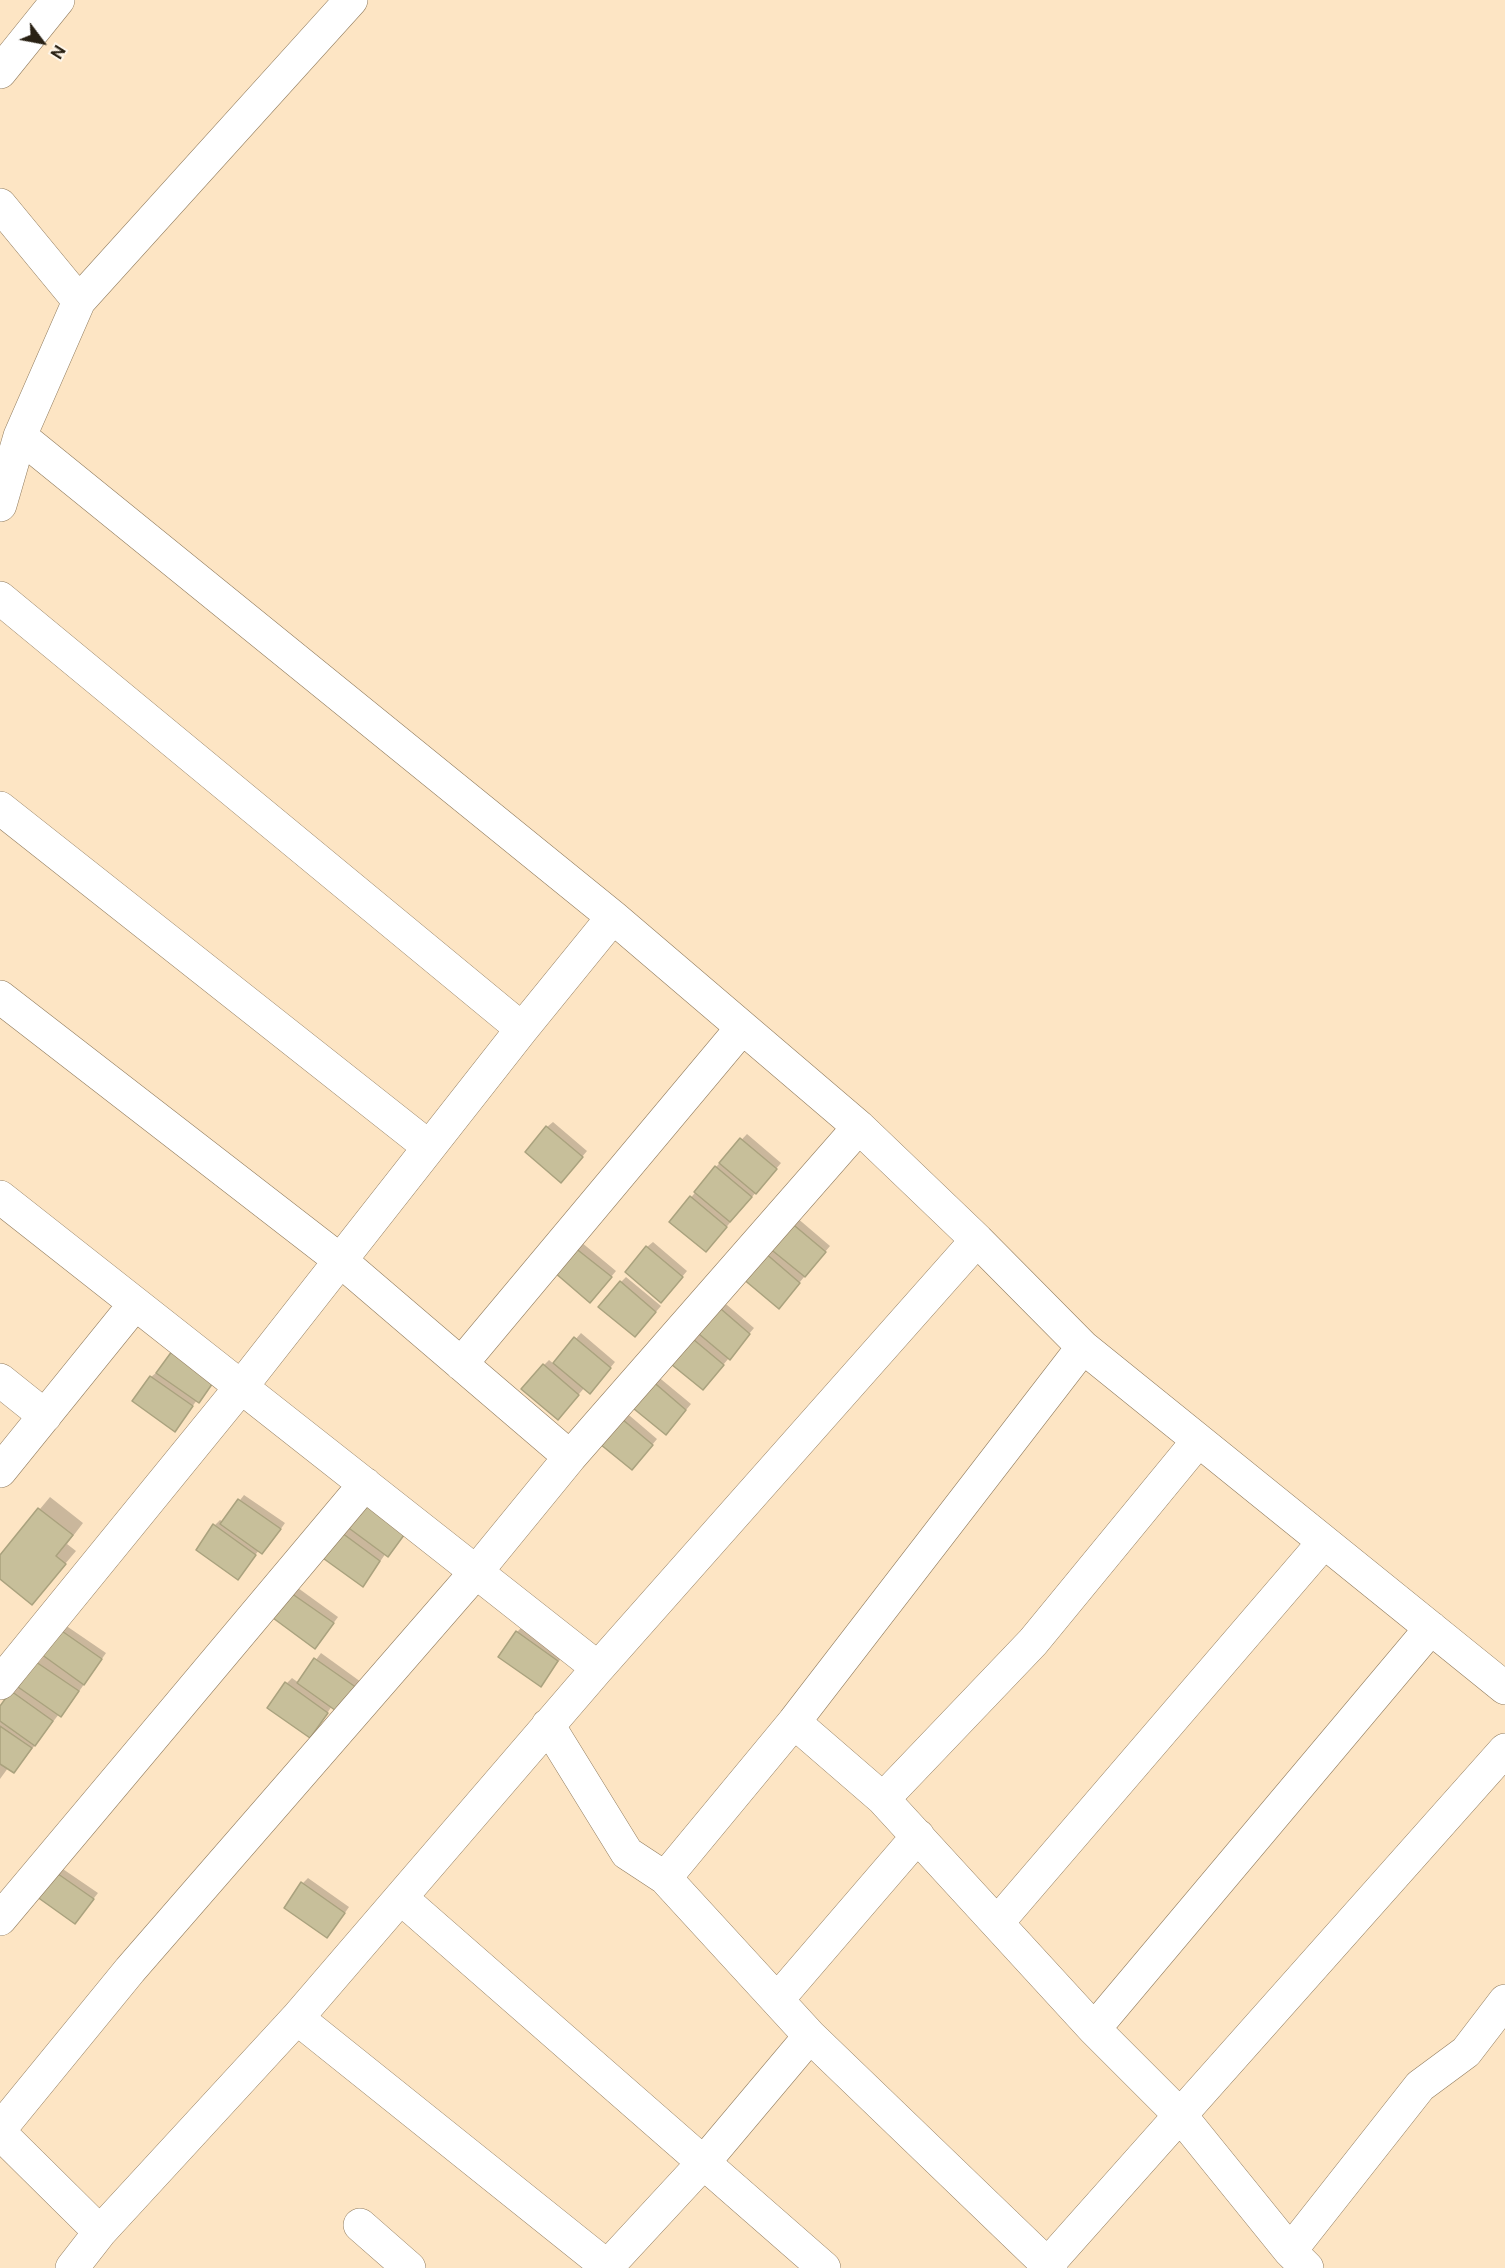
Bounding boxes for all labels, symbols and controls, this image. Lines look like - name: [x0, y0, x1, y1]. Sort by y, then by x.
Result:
- north arrow: [12, 12, 72, 72]
- text: N: [46, 41, 69, 62]

